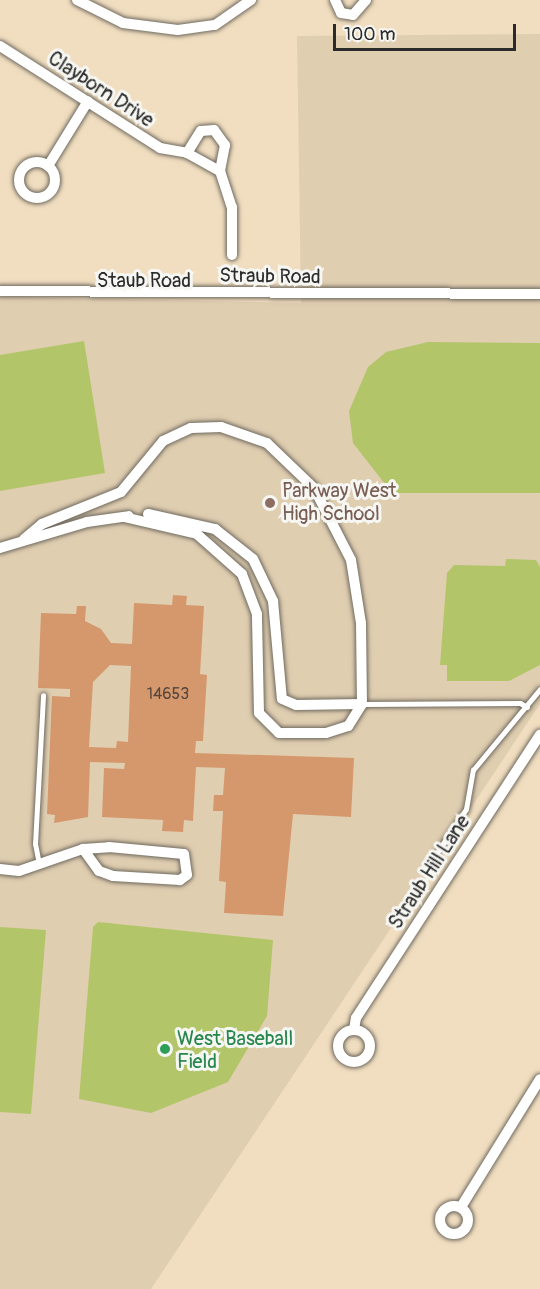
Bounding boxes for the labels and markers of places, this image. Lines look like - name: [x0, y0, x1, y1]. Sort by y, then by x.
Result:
- place label: Parkway West High School: [282, 479, 397, 526]
- marker: Parkway West High School: [263, 496, 277, 510]
- place label: West Baseball Field: [177, 1026, 293, 1073]
- marker: West Baseball Field: [158, 1042, 172, 1056]

